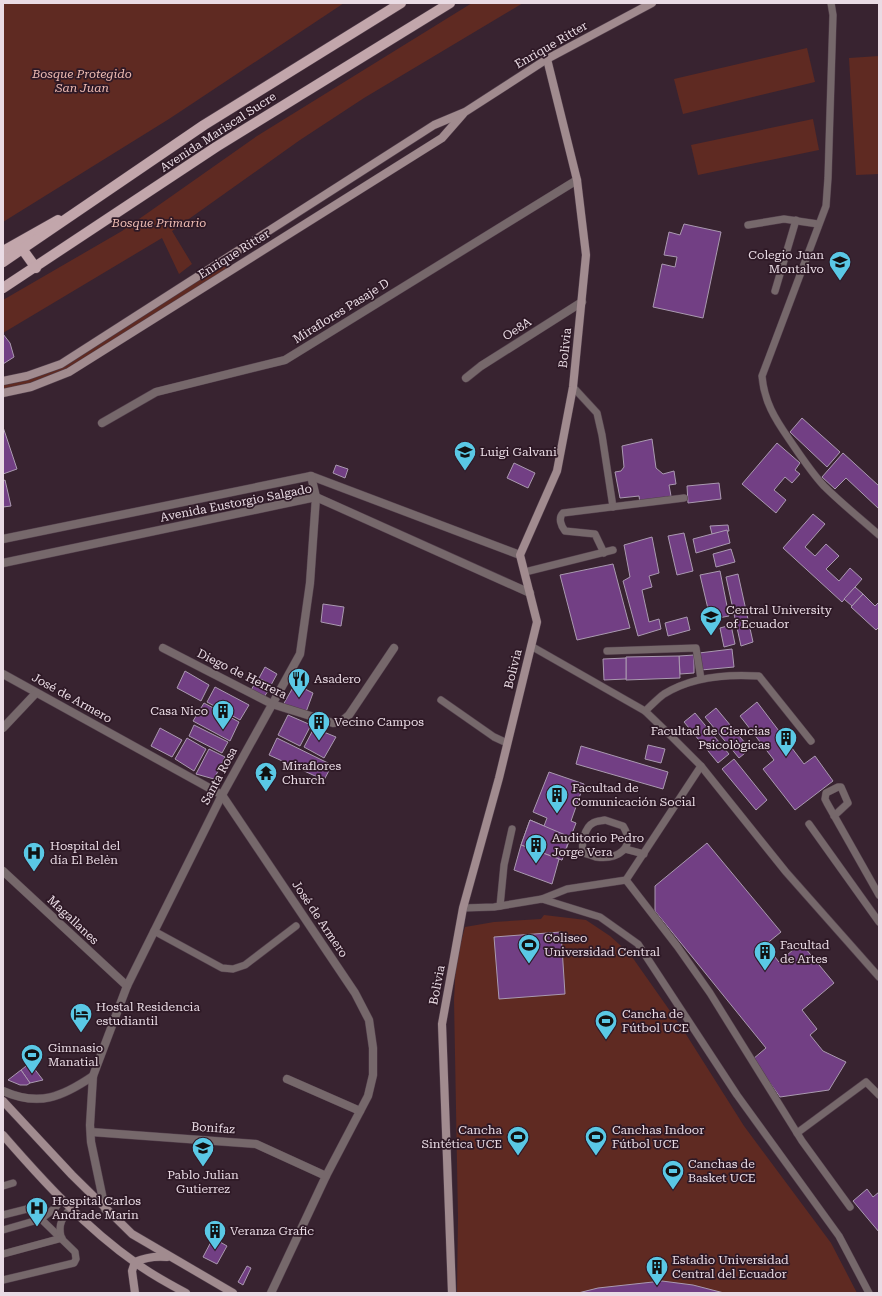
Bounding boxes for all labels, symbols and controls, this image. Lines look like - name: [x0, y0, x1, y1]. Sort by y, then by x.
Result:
- street label: Enrique Ritter: [512, 19, 590, 71]
- park label: Bosque Protegido San Juan: [31, 67, 132, 95]
- street label: Avenida Mariscal Sucre: [157, 89, 279, 175]
- park label: Bosque Primario: [111, 216, 206, 230]
- street label: Enrique Ritter: [196, 226, 272, 282]
- place label: Colegio Juan Montalvo: [748, 248, 824, 276]
- school or university icon: Colegio Juan Montalvo: [827, 249, 853, 282]
- street label: Miraflores Pasaje D: [290, 276, 392, 346]
- street label: Oe8A: [500, 314, 534, 343]
- street label: Bolivia: [556, 327, 574, 369]
- school or university icon: Luigi Galvani: [452, 439, 478, 472]
- place label: Luigi Galvani: [480, 445, 557, 459]
- street label: Avenida Eustorgio Salgado: [159, 481, 313, 525]
- place label: Central University of Ecuador: [726, 603, 833, 631]
- school or university icon: Central University of Ecuador: [698, 604, 724, 637]
- street label: Diego de Herrera: [195, 646, 290, 702]
- street label: Bolivia: [501, 647, 525, 690]
- restaurant icon: Asadero: [286, 666, 312, 699]
- street label: José de Armero: [29, 670, 115, 726]
- place label: Asadero: [314, 672, 361, 686]
- building icon: Casa Nico: [210, 698, 236, 731]
- place label: Casa Nico: [150, 704, 208, 718]
- building icon: Vecino Campos: [306, 709, 332, 742]
- place label: Vecino Campos: [334, 715, 424, 729]
- place label: Facultad de Ciencias Psicològicas: [651, 724, 770, 752]
- building icon: Facultad de Ciencias Psicològicas: [773, 725, 799, 758]
- street label: Santa Rosa: [198, 744, 240, 807]
- place label: Miraflores Church: [282, 759, 341, 787]
- temple icon: Miraflores Church: [253, 760, 279, 793]
- place label: Facultad de Comunicación Social: [572, 781, 696, 809]
- building icon: Facultad de Comunicación Social: [544, 782, 570, 815]
- place label: Auditorio Pedro Jorge Vera: [552, 831, 644, 859]
- building icon: Auditorio Pedro Jorge Vera: [523, 832, 549, 865]
- place label: Hospital del día El Belėn: [50, 839, 120, 867]
- hospital icon: Hospital del día El Belėn: [21, 840, 47, 873]
- street label: José de Armero: [289, 878, 351, 960]
- street label: Magallanes: [44, 893, 102, 947]
- place label: Coliseo Universidad Central: [544, 931, 660, 959]
- sports icon: Coliseo Universidad Central: [516, 932, 542, 965]
- place label: Facultad de Artes: [780, 938, 830, 966]
- building icon: Facultad de Artes: [752, 939, 778, 972]
- street label: Bolivia: [426, 963, 448, 1006]
- place label: Hostal Residencia estudiantil: [96, 1000, 200, 1028]
- hotel icon: Hostal Residencia estudiantil: [68, 1001, 94, 1034]
- place label: Cancha de Fútbol UCE: [622, 1007, 689, 1035]
- sports icon: Cancha de Fútbol UCE: [593, 1008, 619, 1041]
- place label: Gimnasio Manatial: [48, 1041, 103, 1069]
- sports icon: Gimnasio Manatial: [19, 1042, 45, 1075]
- street label: Bonifaz: [191, 1119, 236, 1137]
- place label: Cancha Sintética UCE: [422, 1123, 502, 1151]
- place label: Canchas Indoor Fútbol UCE: [612, 1123, 704, 1151]
- sports icon: Cancha Sintética UCE: [505, 1124, 531, 1157]
- sports icon: Canchas Indoor Fútbol UCE: [583, 1124, 609, 1157]
- school or university icon: Pablo Julian Gutierrez: [190, 1135, 216, 1168]
- place label: Canchas de Basket UCE: [688, 1157, 755, 1185]
- sports icon: Canchas de Basket UCE: [660, 1158, 686, 1191]
- place label: Pablo Julian Gutierrez: [167, 1168, 239, 1196]
- place label: Hospital Carlos Andrade Marin: [52, 1194, 141, 1222]
- hospital icon: Hospital Carlos Andrade Marin: [24, 1195, 50, 1228]
- building icon: Veranza Grafic: [202, 1218, 228, 1251]
- place label: Veranza Grafic: [230, 1224, 314, 1238]
- place label: Estadio Universidad Central del Ecuador: [672, 1253, 789, 1281]
- building icon: Estadio Universidad Central del Ecuador: [644, 1254, 670, 1287]

